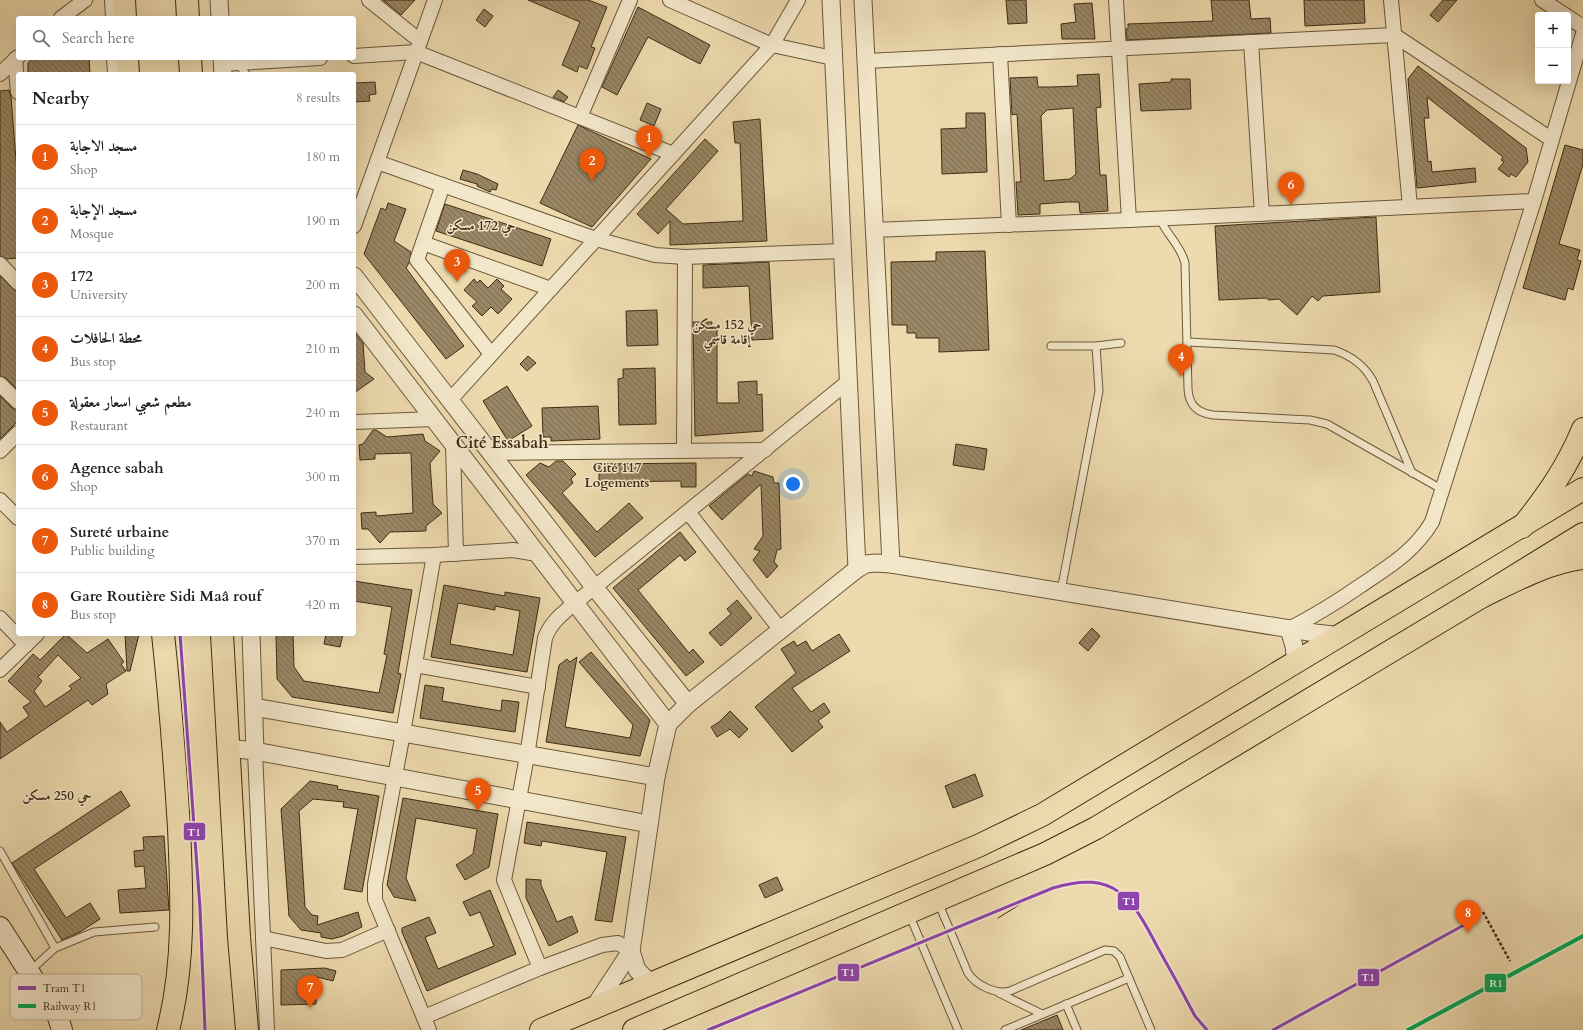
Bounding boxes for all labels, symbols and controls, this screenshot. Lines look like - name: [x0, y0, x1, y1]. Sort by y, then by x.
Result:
- map controls: [1535, 12, 1571, 84]
- button: +: [1535, 12, 1571, 48]
- search box: [16, 16, 356, 60]
- icon: search: [30, 27, 52, 49]
- text: Search here: [62, 28, 135, 48]
- button: −: [1535, 48, 1571, 84]
- text: Nearby: [32, 87, 89, 110]
- text: 8 results: [296, 89, 340, 107]
- pin: 1: [636, 125, 662, 158]
- text: مسجد الاجابة: [70, 136, 137, 156]
- text: 1: [42, 148, 48, 166]
- text: 180 m: [306, 148, 340, 166]
- pin: 2: [579, 148, 605, 181]
- text: Shop: [70, 161, 98, 179]
- pin: 6: [1278, 172, 1304, 205]
- text: مسجد الإجابة: [70, 200, 137, 220]
- text: 2: [42, 212, 48, 230]
- text: 190 m: [306, 212, 340, 230]
- district label: حي 172 مسكن: [446, 217, 516, 237]
- text: Mosque: [70, 225, 114, 243]
- pin: 3: [444, 249, 470, 282]
- text: 172: [70, 266, 93, 286]
- text: 3: [42, 276, 48, 294]
- text: 200 m: [306, 276, 340, 294]
- text: University: [70, 286, 128, 304]
- district label: حي 152 مسكن إقامة قاسمي: [692, 316, 762, 352]
- text: محطة الحافلات: [70, 328, 142, 348]
- text: 4: [42, 340, 48, 358]
- text: 210 m: [306, 340, 340, 358]
- pin: 4: [1168, 344, 1194, 377]
- text: Bus stop: [70, 353, 116, 371]
- text: مطعم شعبي اسعار معقولة: [70, 392, 191, 412]
- text: 5: [42, 404, 48, 422]
- text: 240 m: [306, 404, 340, 422]
- text: Restaurant: [70, 417, 128, 435]
- district label: Cité Essabah: [456, 432, 548, 454]
- text: Agence sabah: [70, 458, 164, 478]
- district label: Cité 117 Logements: [585, 459, 650, 492]
- text: 6: [42, 468, 48, 486]
- text: 300 m: [306, 468, 340, 486]
- your location: [783, 474, 803, 494]
- text: Shop: [70, 478, 98, 496]
- text: Sureté urbaine: [70, 522, 169, 542]
- text: 7: [42, 532, 48, 550]
- text: 370 m: [306, 532, 340, 550]
- text: Public building: [70, 542, 155, 560]
- text: Gare Routière Sidi Maâ rouf: [70, 586, 262, 606]
- text: 8: [42, 596, 48, 614]
- text: 420 m: [306, 596, 340, 614]
- text: Bus stop: [70, 606, 116, 624]
- pin: 5: [465, 778, 491, 811]
- district label: حي 250 مسكن: [22, 787, 92, 807]
- line badge: T1: [183, 822, 206, 841]
- text: T1: [187, 825, 201, 840]
- line badge: T1: [1117, 891, 1140, 911]
- text: T1: [1122, 894, 1136, 909]
- pin: 8: [1455, 900, 1481, 933]
- line badge: T1: [837, 963, 860, 982]
- text: T1: [841, 965, 855, 980]
- line badge: T1: [1357, 968, 1380, 987]
- text: T1: [1361, 970, 1375, 985]
- line badge: R1: [1484, 973, 1507, 993]
- legend: [10, 974, 142, 1020]
- pin: 7: [297, 975, 323, 1008]
- text: R1: [1489, 976, 1503, 991]
- text: Tram T1: [43, 981, 86, 996]
- text: Railway R1: [43, 999, 97, 1014]

